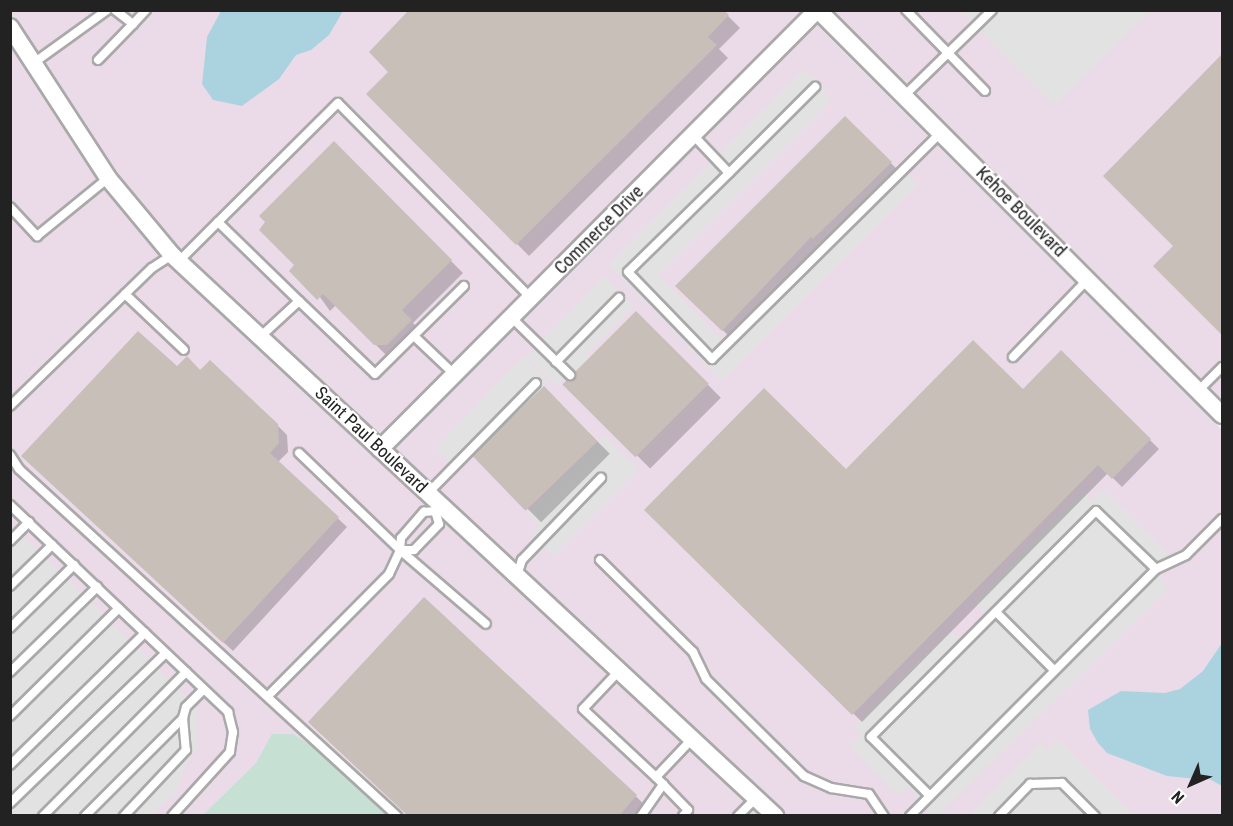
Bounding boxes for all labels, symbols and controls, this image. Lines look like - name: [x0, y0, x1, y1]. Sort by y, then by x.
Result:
- street label: Kehoe Boulevard: [971, 162, 1071, 262]
- street label: Commerce Drive: [550, 181, 648, 279]
- street label: Saint Paul Boulevard: [310, 382, 432, 498]
- north arrow: [1161, 754, 1221, 814]
- text: N: [1168, 787, 1188, 807]

